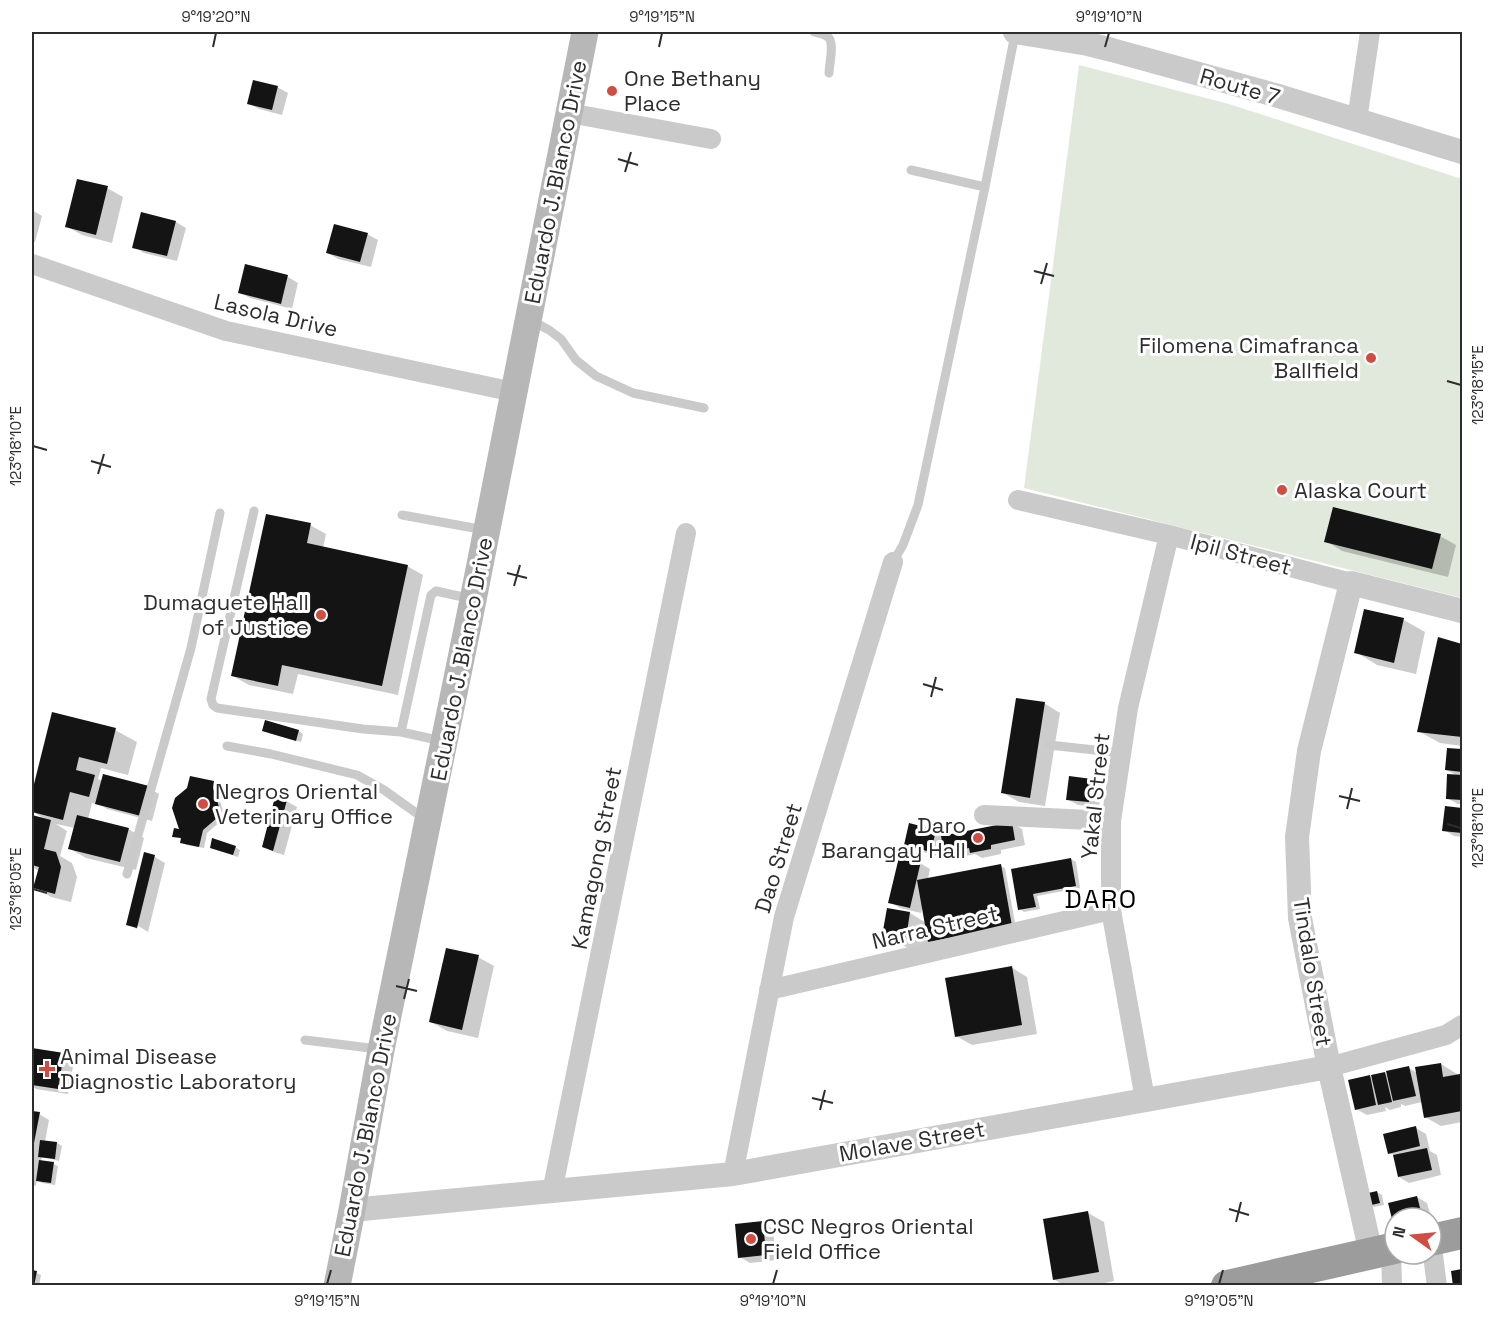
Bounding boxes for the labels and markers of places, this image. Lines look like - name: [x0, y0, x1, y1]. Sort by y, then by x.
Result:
- place label: One Bethany Place: [624, 64, 761, 117]
- marker: One Bethany Place: [605, 84, 619, 98]
- place label: Filomena Cimafranca Ballfield: [1139, 331, 1359, 384]
- marker: Filomena Cimafranca Ballfield: [1364, 351, 1378, 365]
- place label: Alaska Court: [1294, 476, 1427, 504]
- marker: Alaska Court: [1275, 483, 1289, 497]
- place label: Dumaguete Hall of Justice: [143, 588, 309, 641]
- marker: Dumaguete Hall of Justice: [314, 608, 328, 622]
- place label: Negros Oriental Veterinary Office: [215, 777, 393, 830]
- marker: Negros Oriental Veterinary Office: [196, 797, 210, 811]
- place label: Daro Barangay Hall: [821, 811, 966, 864]
- marker: Daro Barangay Hall: [971, 831, 985, 845]
- place label: Animal Disease Diagnostic Laboratory: [60, 1042, 297, 1095]
- marker: Animal Disease Diagnostic Laboratory: [38, 1060, 56, 1078]
- place label: CSC Negros Oriental Field Office: [763, 1212, 974, 1265]
- marker: CSC Negros Oriental Field Office: [744, 1232, 758, 1246]

